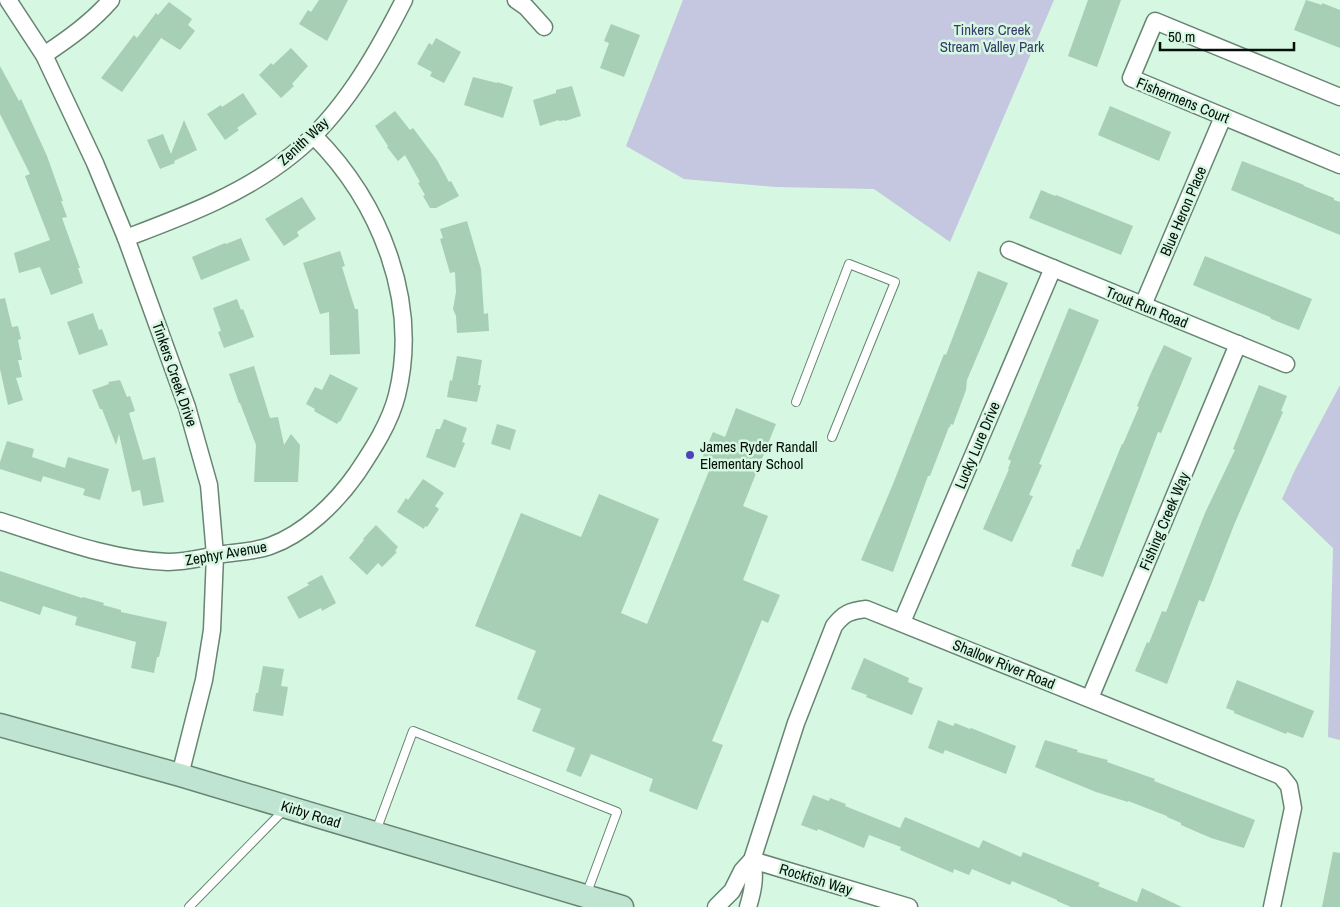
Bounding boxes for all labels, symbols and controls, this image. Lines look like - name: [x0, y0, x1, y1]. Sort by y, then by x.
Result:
- park label: Tinkers Creek Stream Valley Park: [940, 19, 1045, 57]
- scale bar: [1160, 20, 1294, 52]
- text: 50 m: [1168, 26, 1195, 47]
- street label: Fishermens Court: [1133, 72, 1233, 128]
- street label: Zenith Way: [273, 111, 334, 170]
- street label: Blue Heron Place: [1155, 163, 1211, 259]
- street label: Trout Run Road: [1103, 281, 1191, 333]
- street label: Tinkers Creek Drive: [147, 319, 203, 429]
- street label: Lucky Lure Drive: [949, 398, 1005, 492]
- place label: James Ryder Randall Elementary School: [700, 436, 818, 474]
- marker: James Ryder Randall Elementary School: [684, 449, 696, 461]
- street label: Fishing Creek Way: [1134, 468, 1194, 573]
- street label: Zephyr Avenue: [184, 535, 269, 571]
- street label: Shallow River Road: [950, 634, 1058, 694]
- street label: Kirby Road: [279, 795, 343, 833]
- street label: Rockfish Way: [777, 858, 856, 900]

